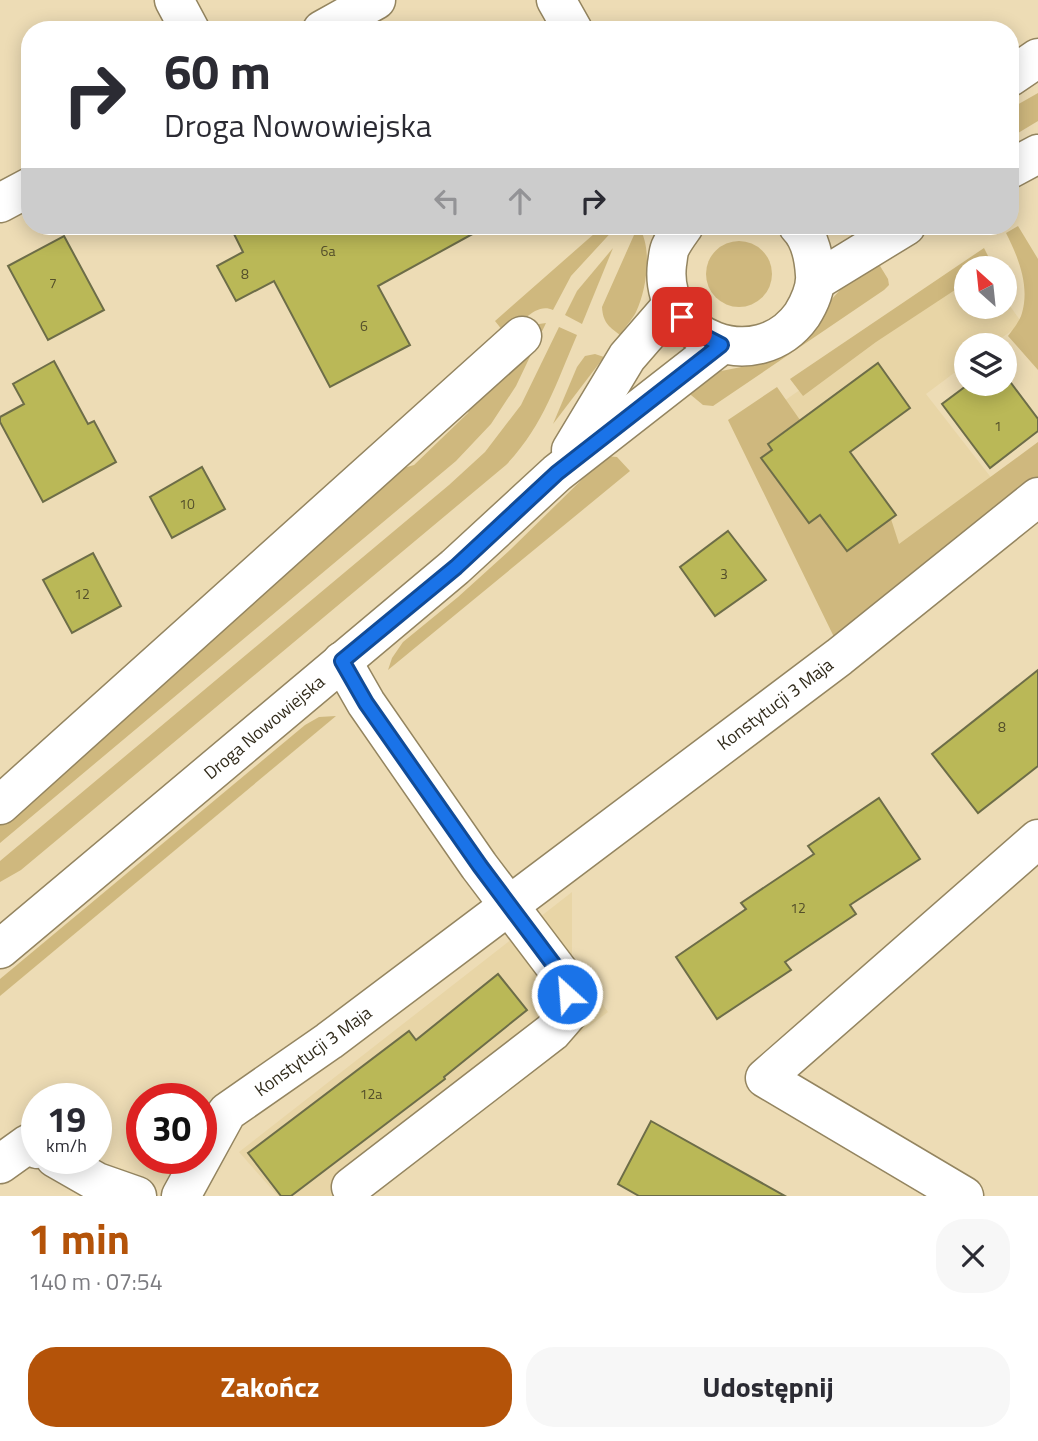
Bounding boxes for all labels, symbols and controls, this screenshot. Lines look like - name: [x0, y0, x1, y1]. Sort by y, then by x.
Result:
- text: 60 m: [164, 33, 271, 108]
- icon: right: [49, 49, 140, 140]
- text: Droga Nowowiejska: [164, 101, 432, 149]
- icon: left: [428, 182, 466, 220]
- icon: ahead: [501, 182, 539, 220]
- icon: right: [574, 182, 612, 220]
- house number: 6a: [321, 240, 335, 261]
- north arrow: [954, 256, 1017, 318]
- map controls: [954, 256, 1017, 396]
- house number: 8: [241, 263, 249, 284]
- house number: 7: [49, 272, 57, 293]
- pin: [652, 287, 712, 347]
- icon: arrive: [663, 298, 701, 336]
- house number: 6: [360, 315, 368, 336]
- button: layers: [954, 333, 1017, 396]
- house number: 1: [994, 415, 1002, 436]
- house number: 10: [179, 493, 195, 514]
- house number: 3: [720, 563, 728, 584]
- house number: 12: [74, 583, 90, 604]
- street label: Konstytucji 3 Maja: [711, 651, 839, 757]
- street label: Droga Nowowiejska: [198, 668, 330, 786]
- house number: 8: [998, 716, 1006, 737]
- house number: 12: [790, 897, 806, 918]
- position arrow: [530, 957, 604, 1031]
- street label: Konstytucji 3 Maja: [249, 999, 377, 1103]
- speed limit sign: 30: [126, 1083, 217, 1174]
- house number: 12a: [360, 1083, 382, 1104]
- text: 19: [47, 1092, 86, 1146]
- text: km/h: [46, 1132, 87, 1159]
- text: 1 min: [28, 1206, 130, 1270]
- button: close: [936, 1219, 1010, 1293]
- text: 140 m · 07:54: [28, 1264, 163, 1299]
- button: Zakończ: [28, 1347, 512, 1427]
- button: Udostępnij: [526, 1347, 1010, 1427]

